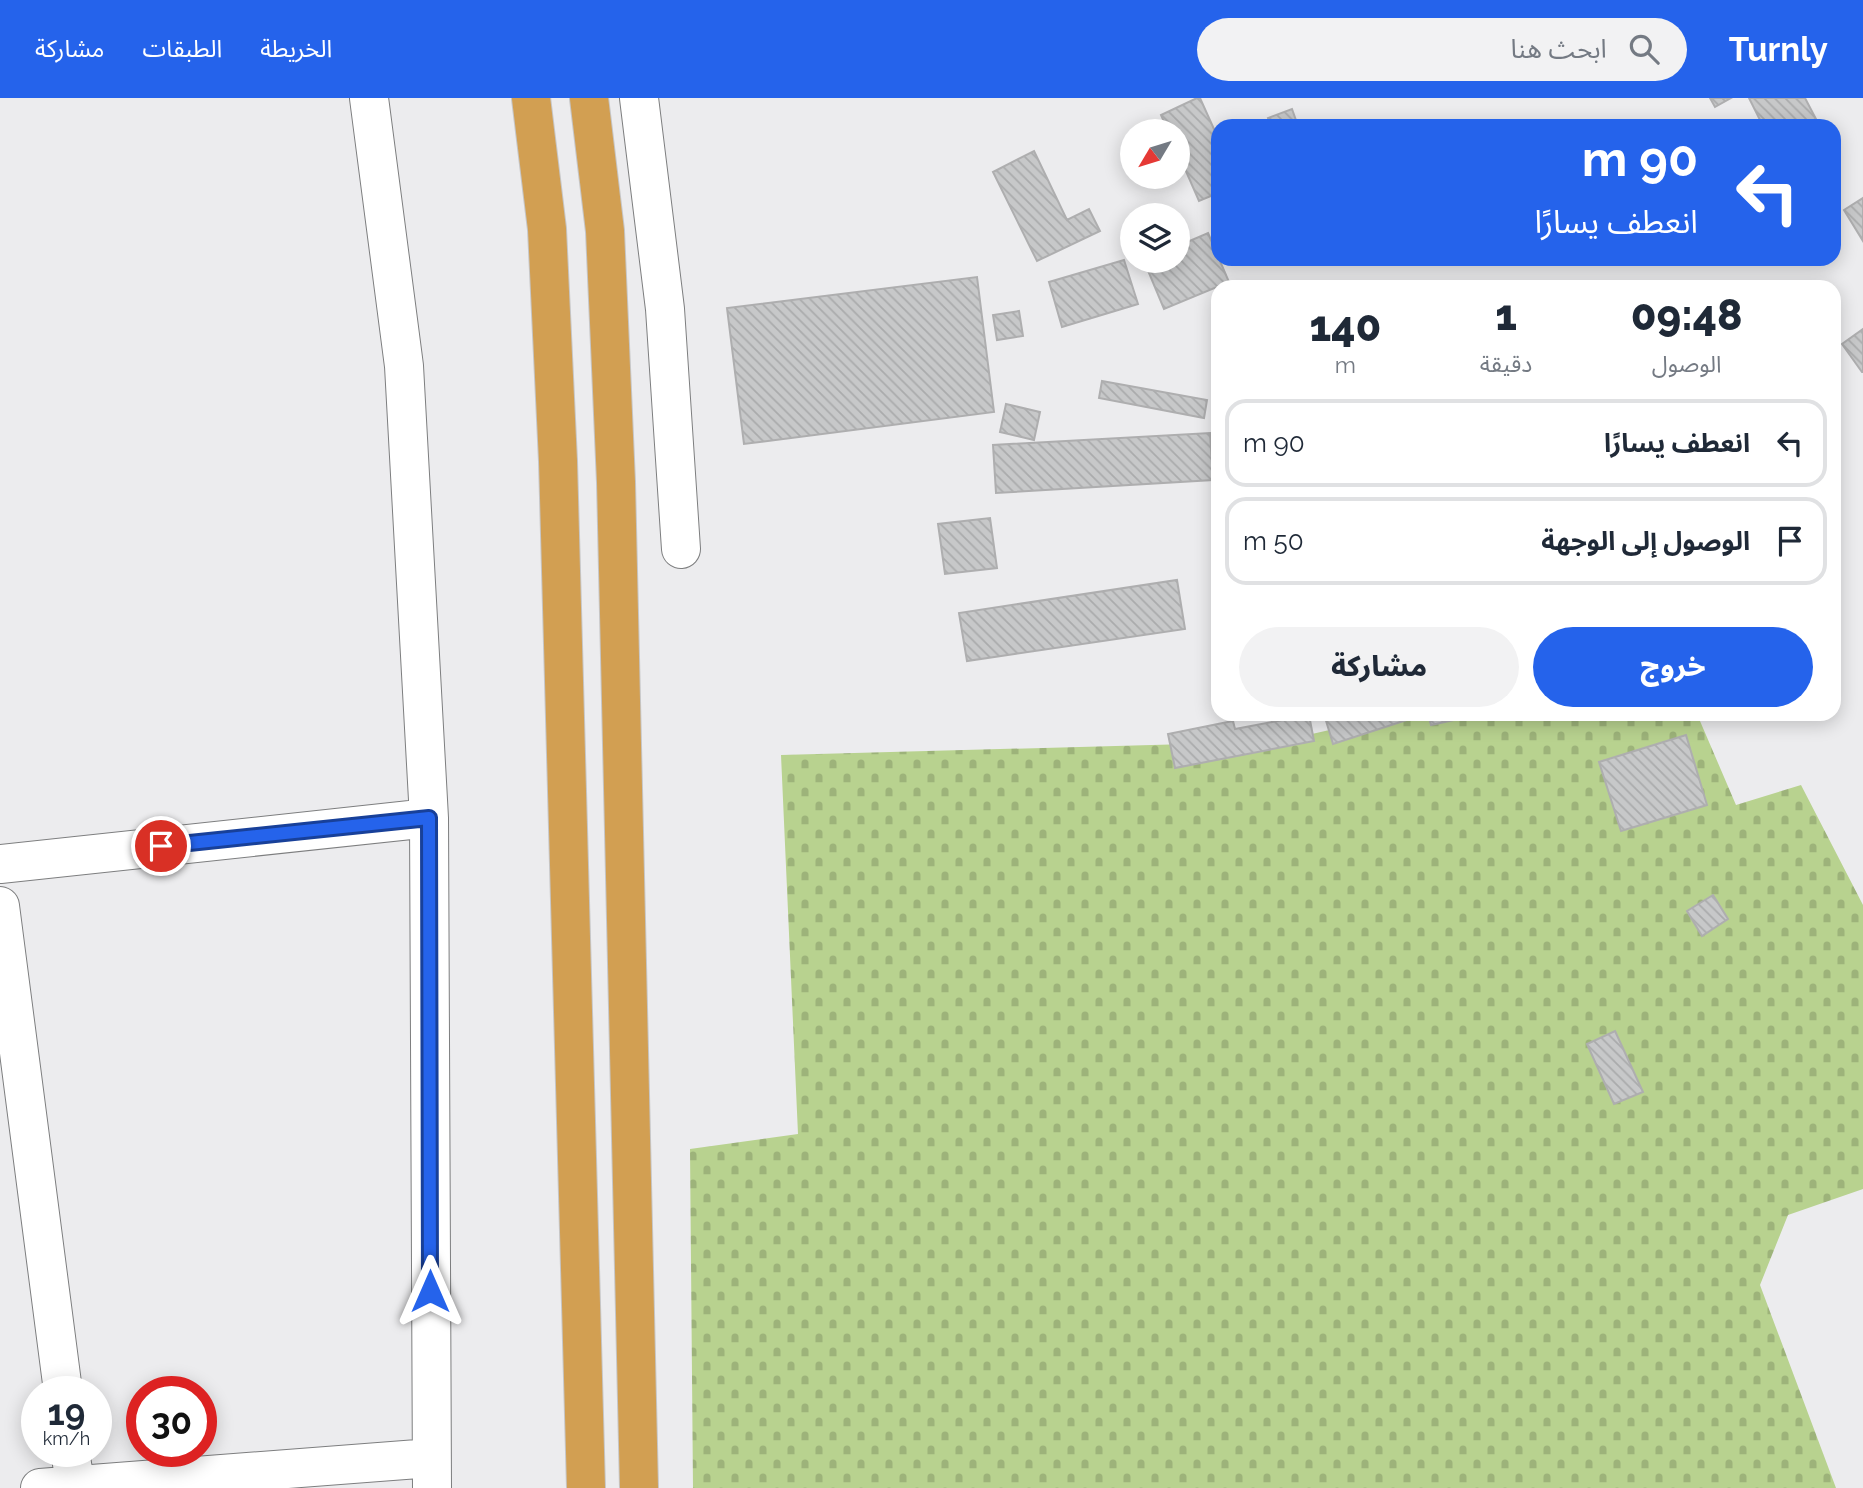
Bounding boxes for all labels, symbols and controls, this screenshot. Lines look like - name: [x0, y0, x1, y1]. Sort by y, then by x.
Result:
- search box: [1197, 18, 1687, 81]
- icon: search: [1625, 30, 1663, 68]
- text: Turnly: [1729, 30, 1828, 69]
- text: مشاركة: [35, 34, 104, 63]
- text: الطبقات: [142, 34, 222, 63]
- text: الخريطة: [260, 34, 332, 63]
- text: ابحث هنا: [1510, 34, 1607, 64]
- north arrow: [1120, 119, 1190, 189]
- map controls: [1120, 119, 1190, 273]
- text: 90 m: [1582, 130, 1698, 187]
- icon: left: [1722, 147, 1813, 238]
- button: layers: [1120, 203, 1190, 273]
- text: انعطف يسارًا: [1534, 203, 1698, 240]
- text: 1: [1495, 291, 1517, 340]
- text: 09:48: [1631, 291, 1743, 340]
- text: 140: [1310, 302, 1381, 351]
- text: دقيقة: [1480, 350, 1532, 377]
- text: الوصول: [1652, 350, 1722, 377]
- text: m: [1335, 351, 1356, 378]
- icon: left: [1771, 424, 1809, 462]
- text: 90 m: [1243, 428, 1305, 458]
- text: انعطف يسارًا: [1604, 428, 1750, 458]
- icon: arrive: [1771, 522, 1809, 560]
- text: 50 m: [1243, 526, 1304, 556]
- text: الوصول إلى الوجهة: [1541, 526, 1750, 556]
- button: مشاركة: [1239, 627, 1519, 707]
- button: خروج: [1533, 627, 1813, 707]
- pin: [131, 816, 191, 876]
- icon: arrive: [142, 827, 180, 865]
- position arrow: [393, 1254, 467, 1328]
- speed limit sign: 30: [126, 1376, 217, 1467]
- text: 19: [48, 1392, 85, 1433]
- text: km/h: [43, 1428, 90, 1449]

